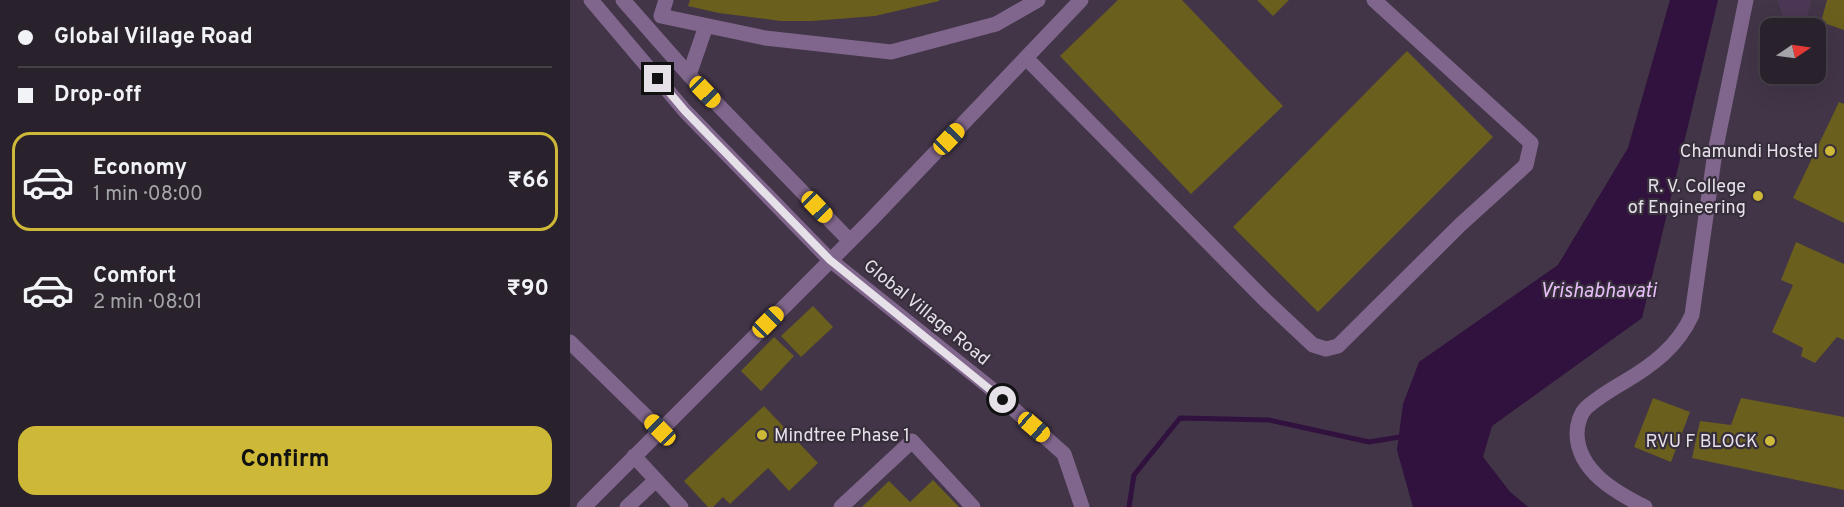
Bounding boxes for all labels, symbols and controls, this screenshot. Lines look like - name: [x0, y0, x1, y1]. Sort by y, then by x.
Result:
- north arrow: [1760, 18, 1826, 84]
- map controls: [1760, 18, 1826, 84]
- text: Global Village Road: [54, 24, 253, 51]
- route end: [644, 65, 671, 92]
- car: [686, 73, 724, 111]
- text: Drop-off: [54, 82, 141, 109]
- car: [930, 120, 968, 158]
- place label: Chamundi Hostel: [1680, 141, 1818, 164]
- marker: Chamundi Hostel: [1823, 144, 1837, 158]
- icon: car: [21, 155, 75, 209]
- text: Economy: [93, 155, 187, 182]
- text: ₹66: [508, 168, 549, 195]
- place label: R. V. College of Engineering: [1628, 176, 1746, 220]
- text: 1 min · 08:00: [93, 182, 203, 208]
- car: [798, 188, 836, 226]
- marker: R. V. College of Engineering: [1751, 189, 1765, 203]
- street label: Global Village Road: [858, 255, 994, 371]
- icon: car: [21, 263, 75, 317]
- text: Comfort: [93, 263, 176, 290]
- text: ₹90: [506, 276, 549, 303]
- water label: Vrishabhavati: [1540, 279, 1657, 305]
- text: 2 min · 08:01: [93, 290, 202, 316]
- car: [749, 303, 787, 341]
- route start: [989, 386, 1016, 413]
- car: [1015, 408, 1053, 446]
- car: [641, 411, 679, 449]
- place label: Mindtree Phase 1: [774, 425, 910, 448]
- button: Confirm: [18, 426, 552, 495]
- marker: Mindtree Phase 1: [755, 428, 769, 442]
- place label: RVU F BLOCK: [1645, 431, 1758, 454]
- marker: RVU F BLOCK: [1763, 434, 1777, 448]

